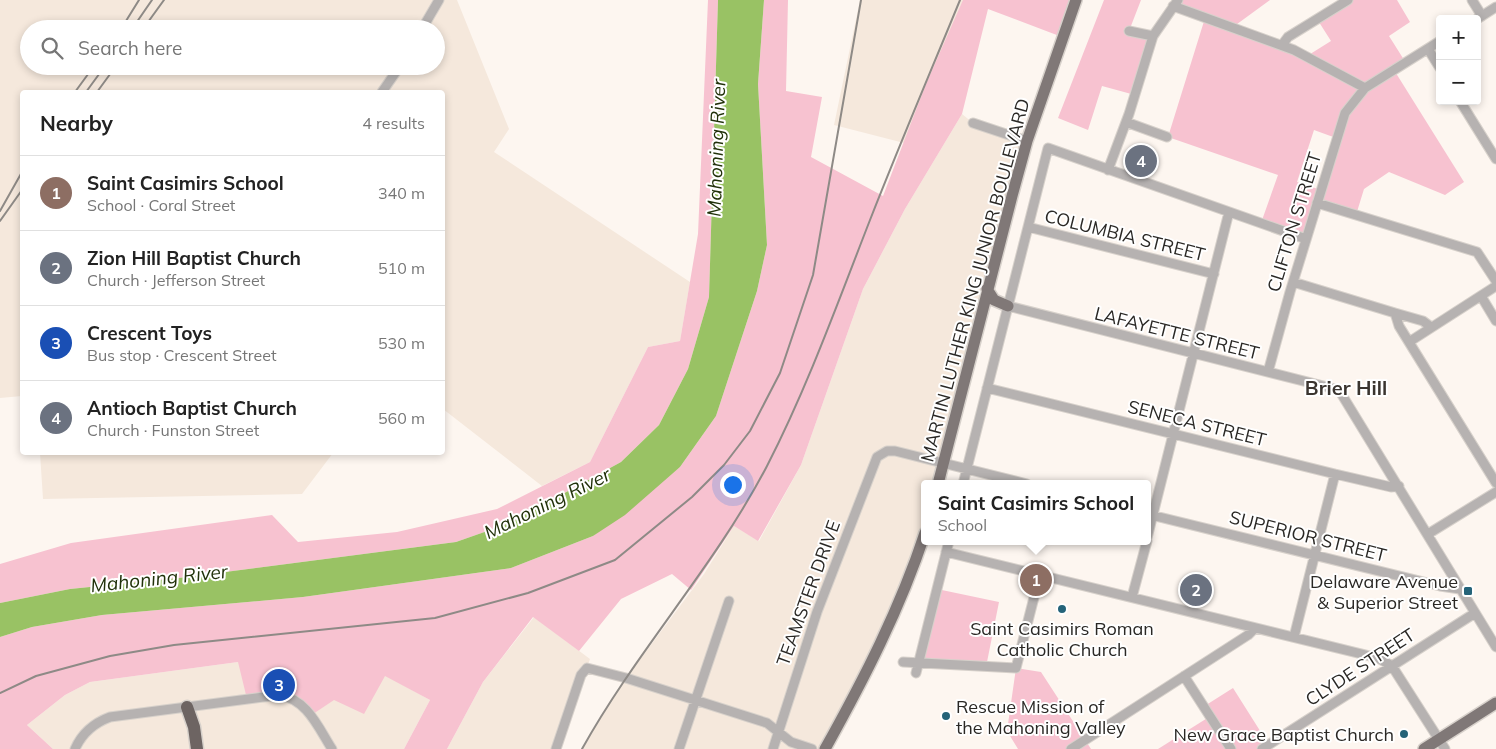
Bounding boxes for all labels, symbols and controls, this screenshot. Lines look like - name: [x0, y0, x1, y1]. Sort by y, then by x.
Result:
- map controls: [1436, 15, 1481, 105]
- button: +: [1436, 15, 1481, 60]
- search box: [20, 20, 445, 75]
- icon: search: [38, 34, 66, 62]
- text: Search here: [78, 36, 182, 60]
- button: −: [1436, 60, 1481, 105]
- water label: Mahoning River: [702, 78, 730, 217]
- street label: MARTIN LUTHER KING JUNIOR BOULEVARD: [915, 96, 1035, 464]
- text: Nearby: [40, 110, 113, 136]
- text: 4 results: [362, 113, 425, 133]
- pin: 4: [1125, 142, 1157, 180]
- street label: CLIFTON STREET: [1262, 149, 1326, 295]
- text: Saint Casimirs School: [87, 171, 284, 195]
- text: 1: [51, 183, 61, 203]
- text: 340 m: [378, 183, 425, 203]
- text: School · Coral Street: [87, 195, 235, 215]
- street label: COLUMBIA STREET: [1042, 204, 1208, 266]
- text: Zion Hill Baptist Church: [87, 246, 301, 270]
- text: 2: [51, 258, 61, 278]
- text: 510 m: [378, 258, 425, 278]
- text: Church · Jefferson Street: [87, 270, 265, 290]
- street label: LAFAYETTE STREET: [1092, 301, 1262, 365]
- text: Crescent Toys: [87, 321, 212, 345]
- text: 3: [51, 333, 61, 353]
- text: 530 m: [378, 333, 425, 353]
- text: Bus stop · Crescent Street: [87, 345, 277, 365]
- district label: Brier Hill: [1305, 375, 1387, 400]
- street label: SENECA STREET: [1125, 395, 1269, 451]
- text: Antioch Baptist Church: [87, 396, 297, 420]
- text: 4: [51, 408, 61, 428]
- text: 560 m: [378, 408, 425, 428]
- text: Church · Funston Street: [87, 420, 259, 440]
- water label: Mahoning River: [480, 462, 615, 544]
- your location: [720, 472, 746, 498]
- popup: [921, 480, 1151, 545]
- text: Saint Casimirs School: [938, 491, 1134, 515]
- street label: SUPERIOR STREET: [1227, 505, 1389, 567]
- text: School: [938, 515, 987, 535]
- street label: TEAMSTER DRIVE: [771, 517, 845, 669]
- water label: Mahoning River: [89, 559, 230, 597]
- pin: 1: [1020, 561, 1052, 599]
- place label: Delaware Avenue & Superior Street: [1310, 570, 1458, 614]
- pin: 2: [1180, 571, 1212, 609]
- marker: Delaware Avenue & Superior Street: [1462, 585, 1474, 597]
- marker: Saint Casimirs Roman Catholic Church: [1056, 603, 1068, 615]
- place label: Saint Casimirs Roman Catholic Church: [970, 617, 1154, 661]
- street label: CLYDE STREET: [1301, 623, 1419, 711]
- pin: 3: [263, 666, 295, 704]
- place label: Rescue Mission of the Mahoning Valley: [956, 695, 1126, 739]
- marker: Rescue Mission of the Mahoning Valley: [940, 710, 952, 722]
- place label: New Grace Baptist Church: [1174, 723, 1394, 746]
- marker: New Grace Baptist Church: [1398, 728, 1410, 740]

